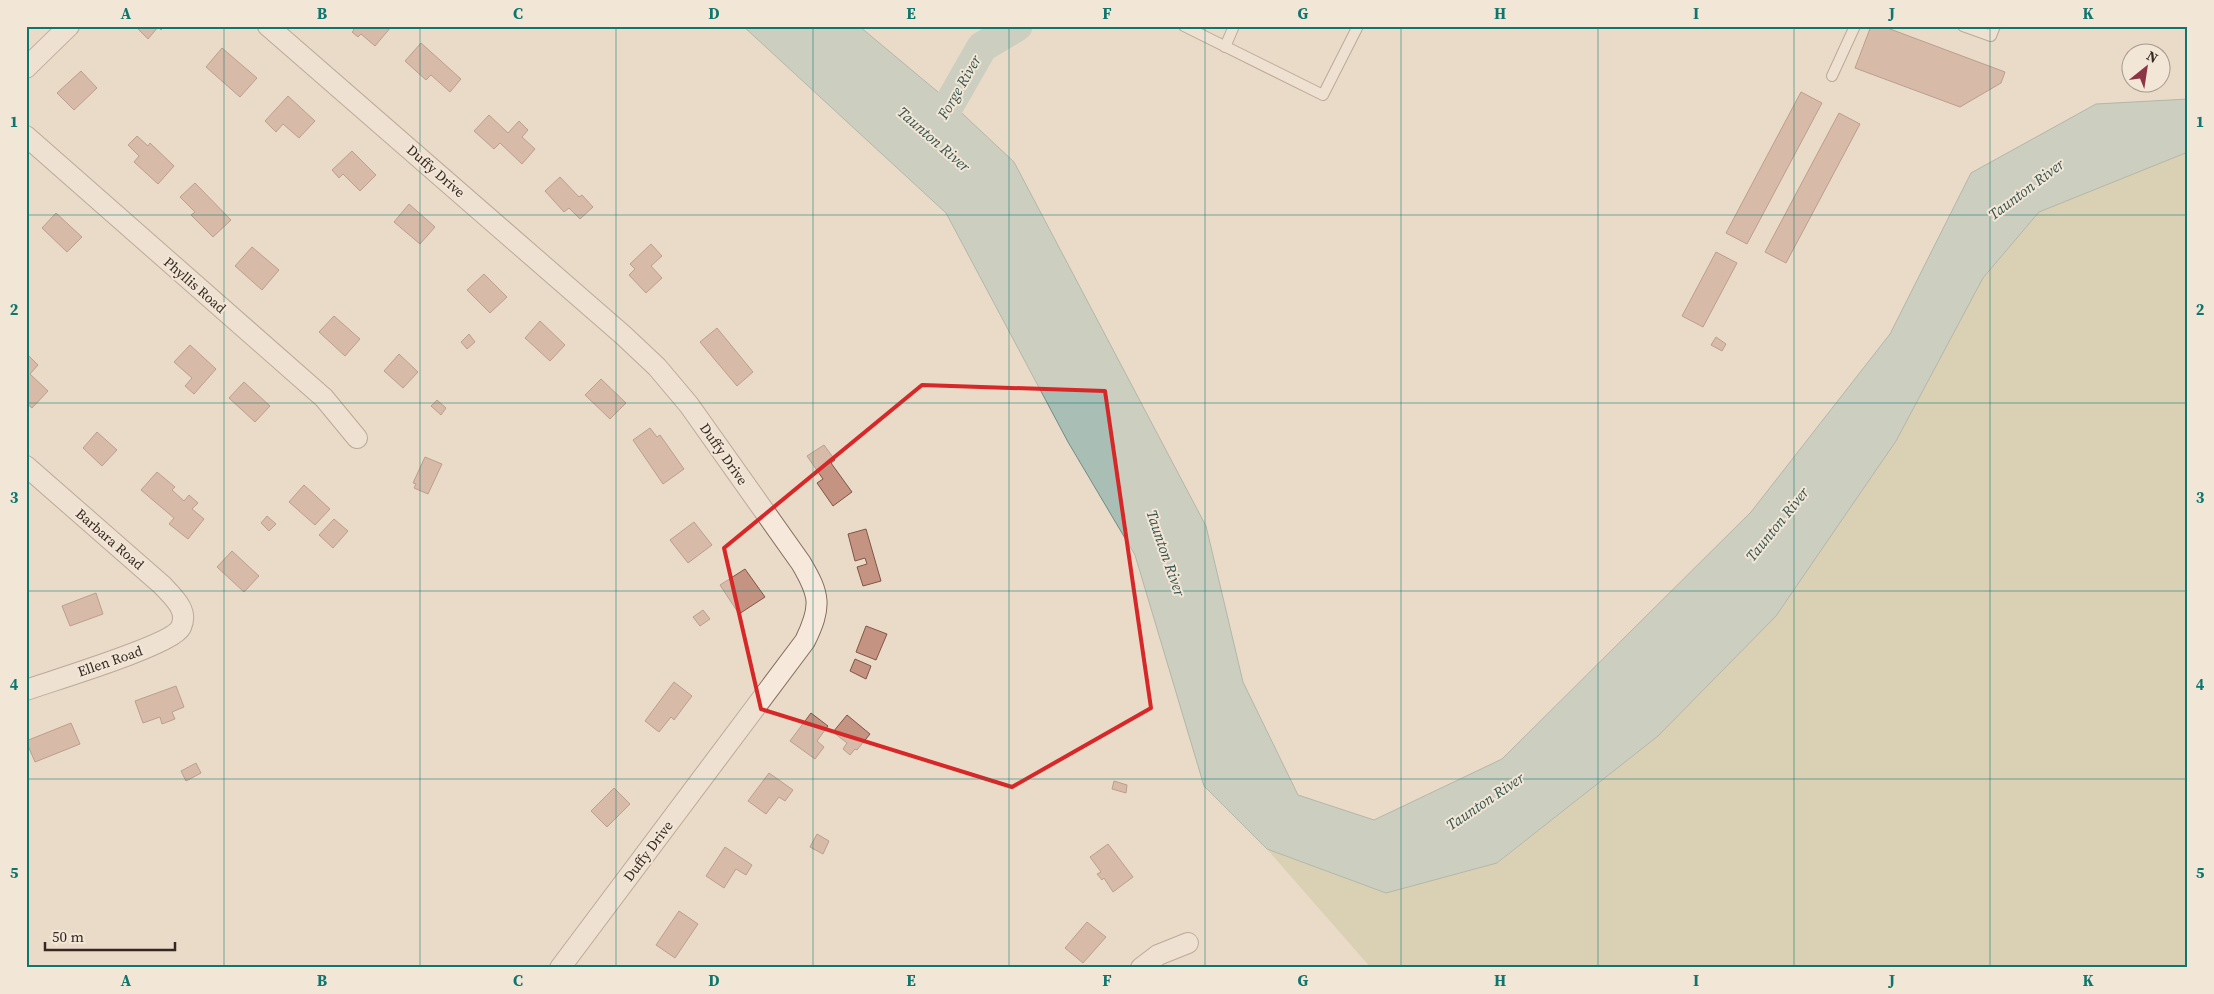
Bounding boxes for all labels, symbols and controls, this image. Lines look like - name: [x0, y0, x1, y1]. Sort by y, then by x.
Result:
- text: A: [121, 2, 132, 24]
- text: B: [317, 2, 328, 24]
- text: C: [513, 2, 523, 24]
- text: D: [708, 2, 720, 24]
- text: E: [906, 2, 916, 24]
- text: F: [1102, 2, 1112, 24]
- text: G: [1298, 2, 1309, 24]
- text: H: [1494, 2, 1506, 24]
- text: I: [1693, 2, 1699, 24]
- text: J: [1888, 2, 1895, 24]
- text: K: [2082, 2, 2094, 24]
- north arrow: [2122, 42, 2172, 92]
- text: N: [2143, 46, 2162, 68]
- water label: Forge River: [932, 50, 986, 124]
- water label: Taunton River: [893, 102, 976, 177]
- text: 1: [10, 110, 18, 132]
- text: 1: [2196, 110, 2204, 132]
- street label: Duffy Drive: [402, 140, 470, 202]
- water label: Taunton River: [1984, 153, 2069, 224]
- street label: Phyllis Road: [159, 252, 231, 318]
- text: 2: [10, 298, 19, 320]
- text: 2: [2196, 298, 2205, 320]
- street label: Duffy Drive: [695, 419, 753, 489]
- water label: Taunton River: [1741, 482, 1814, 566]
- text: 3: [10, 486, 19, 508]
- text: 3: [2196, 486, 2205, 508]
- street label: Barbara Road: [71, 504, 149, 574]
- water label: Taunton River: [1141, 507, 1191, 600]
- street label: Ellen Road: [75, 641, 145, 681]
- text: 4: [10, 673, 19, 695]
- text: 4: [2196, 673, 2205, 695]
- water label: Taunton River: [1442, 767, 1529, 835]
- street label: Duffy Drive: [618, 816, 678, 886]
- text: 5: [10, 861, 19, 883]
- text: 5: [2196, 861, 2205, 883]
- scale bar: [45, 919, 175, 951]
- text: 50 m: [52, 926, 84, 947]
- text: A: [121, 969, 132, 991]
- text: B: [317, 969, 328, 991]
- text: C: [513, 969, 523, 991]
- text: D: [708, 969, 720, 991]
- text: E: [906, 969, 916, 991]
- text: F: [1102, 969, 1112, 991]
- text: G: [1298, 969, 1309, 991]
- text: H: [1494, 969, 1506, 991]
- text: I: [1693, 969, 1699, 991]
- text: J: [1888, 969, 1895, 991]
- text: K: [2082, 969, 2094, 991]

